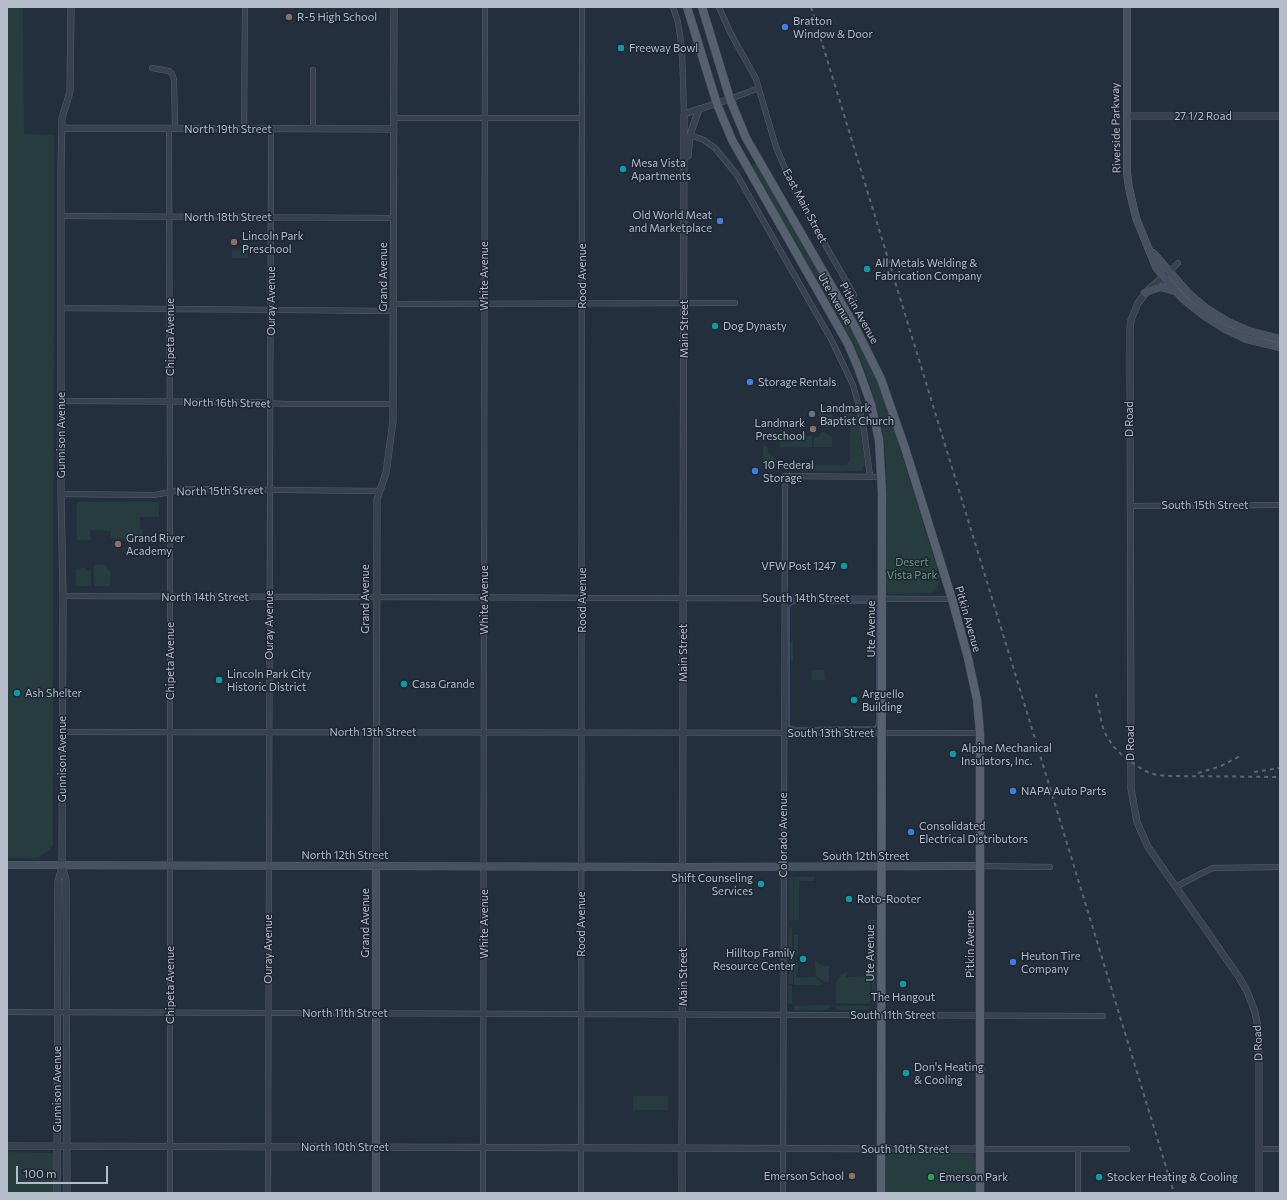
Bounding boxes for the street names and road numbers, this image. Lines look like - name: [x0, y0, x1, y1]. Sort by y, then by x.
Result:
- street label: Riverside Parkway: [1109, 83, 1123, 173]
- street label: 27 1/2 Road: [1174, 109, 1232, 123]
- street label: North 19th Street: [184, 122, 272, 136]
- street label: East Main Street: [780, 167, 830, 245]
- street label: North 18th Street: [184, 210, 272, 224]
- street label: White Avenue: [477, 241, 491, 311]
- street label: Grand Avenue: [376, 242, 390, 312]
- street label: Rood Avenue: [575, 243, 589, 309]
- street label: Ouray Avenue: [264, 266, 278, 336]
- street label: Ute Avenue: [815, 271, 855, 327]
- street label: Pitkin Avenue: [837, 280, 881, 346]
- street label: Chipeta Avenue: [163, 298, 177, 376]
- street label: Main Street: [677, 300, 691, 358]
- street label: Gunnison Avenue: [54, 392, 68, 478]
- street label: North 16th Street: [183, 396, 271, 410]
- street label: D Road: [1122, 401, 1136, 437]
- street label: North 15th Street: [176, 484, 264, 498]
- street label: South 15th Street: [1161, 498, 1249, 512]
- street label: Grand Avenue: [358, 564, 372, 634]
- street label: White Avenue: [477, 565, 491, 635]
- street label: Rood Avenue: [575, 567, 589, 633]
- street label: Pitkin Avenue: [952, 584, 984, 654]
- street label: North 14th Street: [161, 590, 249, 604]
- street label: Ouray Avenue: [262, 590, 276, 660]
- street label: South 14th Street: [762, 591, 850, 605]
- street label: Ute Avenue: [864, 600, 878, 658]
- street label: Chipeta Avenue: [163, 622, 177, 700]
- street label: Main Street: [676, 624, 690, 682]
- street label: Gunnison Avenue: [55, 716, 69, 802]
- street label: North 13th Street: [329, 725, 417, 739]
- street label: D Road: [1123, 725, 1137, 761]
- street label: South 13th Street: [787, 726, 875, 740]
- street label: Colorado Avenue: [776, 792, 790, 878]
- street label: North 12th Street: [302, 848, 388, 862]
- street label: South 12th Street: [823, 849, 909, 863]
- street label: Grand Avenue: [358, 888, 372, 958]
- street label: White Avenue: [477, 889, 491, 959]
- street label: Rood Avenue: [574, 891, 588, 957]
- street label: Pitkin Avenue: [963, 910, 977, 978]
- street label: Ouray Avenue: [261, 914, 275, 984]
- street label: Ute Avenue: [863, 924, 877, 982]
- street label: Chipeta Avenue: [163, 946, 177, 1024]
- street label: Main Street: [676, 948, 690, 1006]
- street label: North 11th Street: [302, 1006, 388, 1020]
- street label: South 11th Street: [850, 1008, 936, 1022]
- street label: D Road: [1250, 1025, 1266, 1061]
- street label: Gunnison Avenue: [50, 1046, 64, 1132]
- street label: North 10th Street: [301, 1140, 389, 1154]
- street label: South 10th Street: [861, 1142, 949, 1156]

